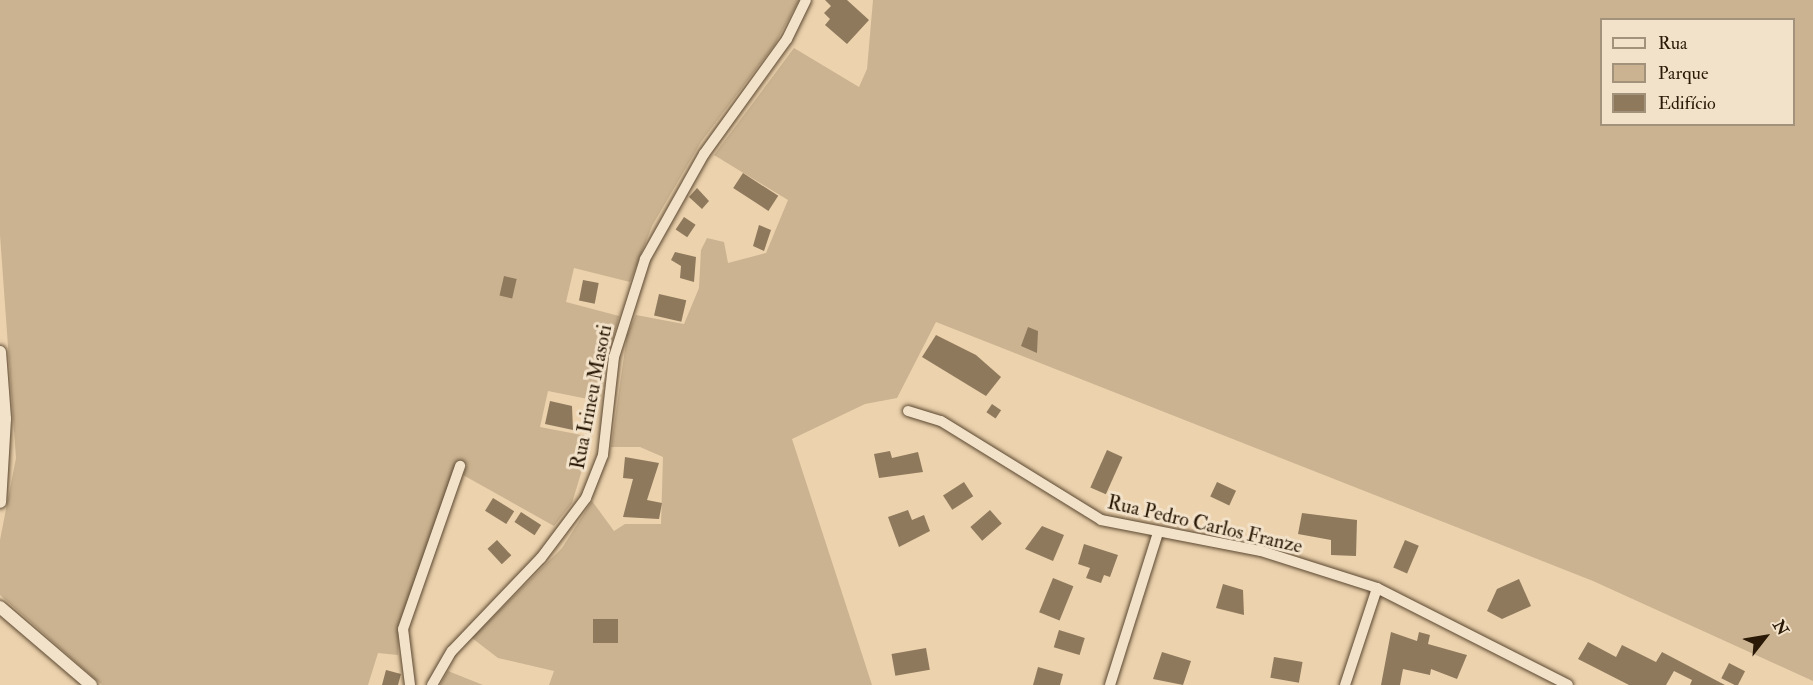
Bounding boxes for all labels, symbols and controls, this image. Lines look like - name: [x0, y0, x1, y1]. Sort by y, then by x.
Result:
- legend: [1600, 18, 1795, 126]
- text: Rua: [1658, 32, 1687, 55]
- text: Parque: [1658, 62, 1708, 85]
- text: Edifício: [1658, 92, 1716, 115]
- street label: Rua Irineu Masoti: [565, 323, 617, 471]
- street label: Rua Pedro Carlos Franze: [1105, 490, 1305, 558]
- north arrow: [1735, 607, 1795, 667]
- text: N: [1768, 616, 1793, 639]

